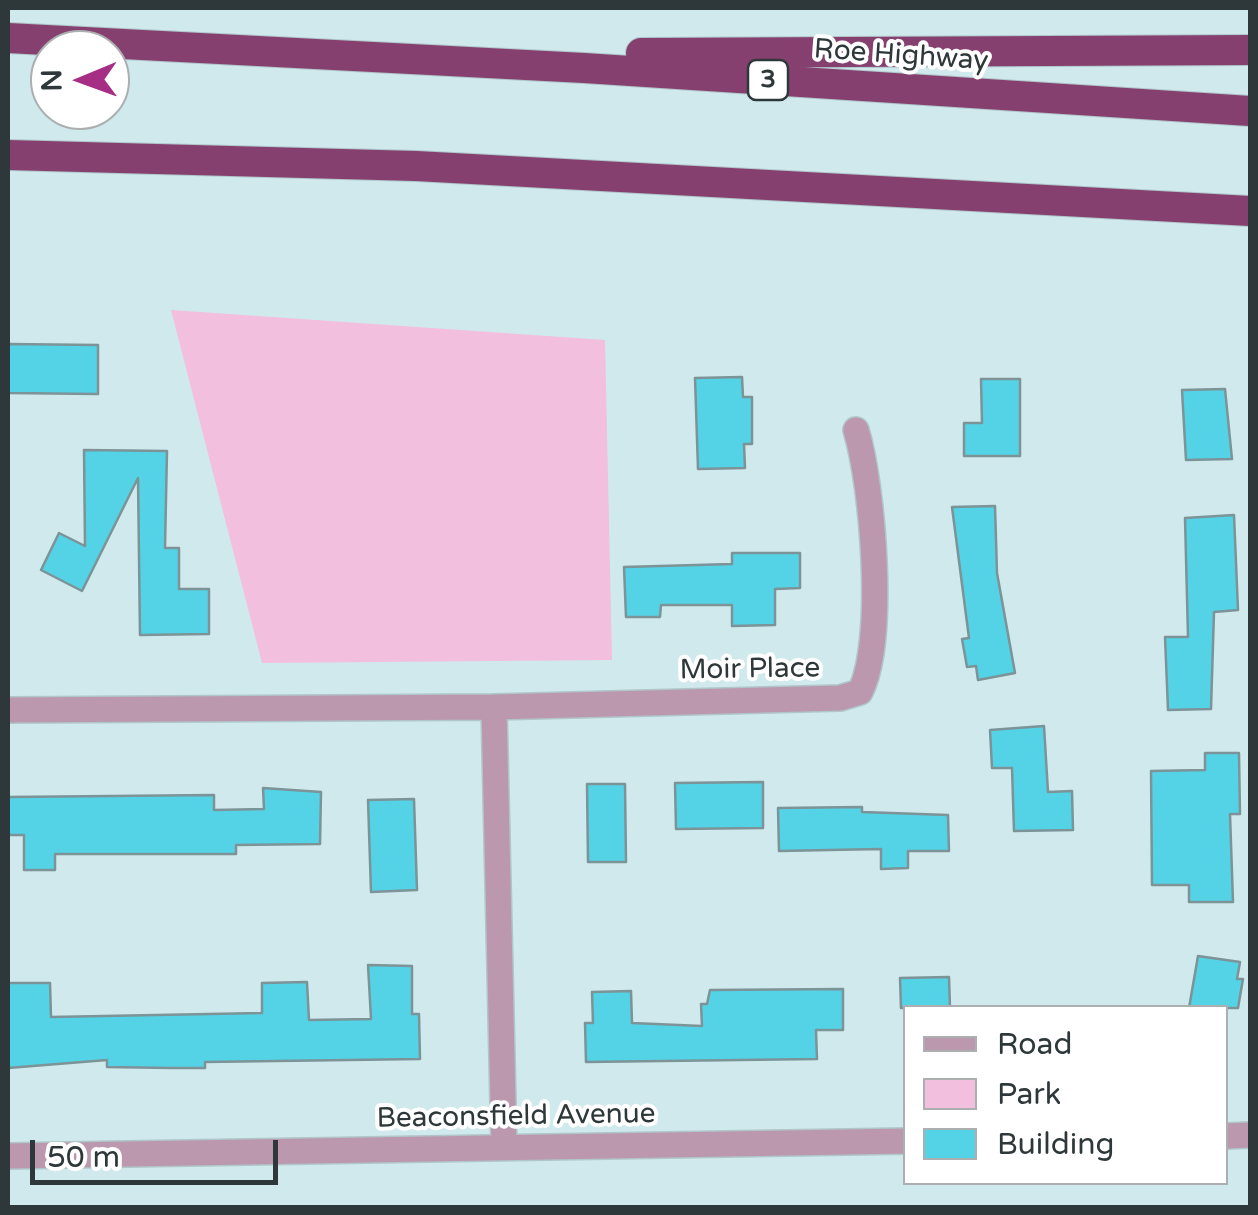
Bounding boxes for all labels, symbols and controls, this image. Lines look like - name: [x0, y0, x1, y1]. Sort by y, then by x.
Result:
- north arrow: [30, 30, 130, 130]
- street label: Roe Highway: [813, 33, 989, 79]
- road number: 3: [748, 60, 788, 100]
- text: N: [35, 69, 69, 92]
- street label: Moir Place: [679, 652, 821, 688]
- legend: [903, 1005, 1228, 1185]
- text: Road: [997, 1026, 1072, 1063]
- text: Park: [997, 1076, 1061, 1113]
- street label: Beaconsfield Avenue: [376, 1098, 656, 1136]
- scale bar: [35, 1120, 282, 1182]
- text: Building: [997, 1126, 1114, 1163]
- text: 50 m: [47, 1139, 120, 1176]

